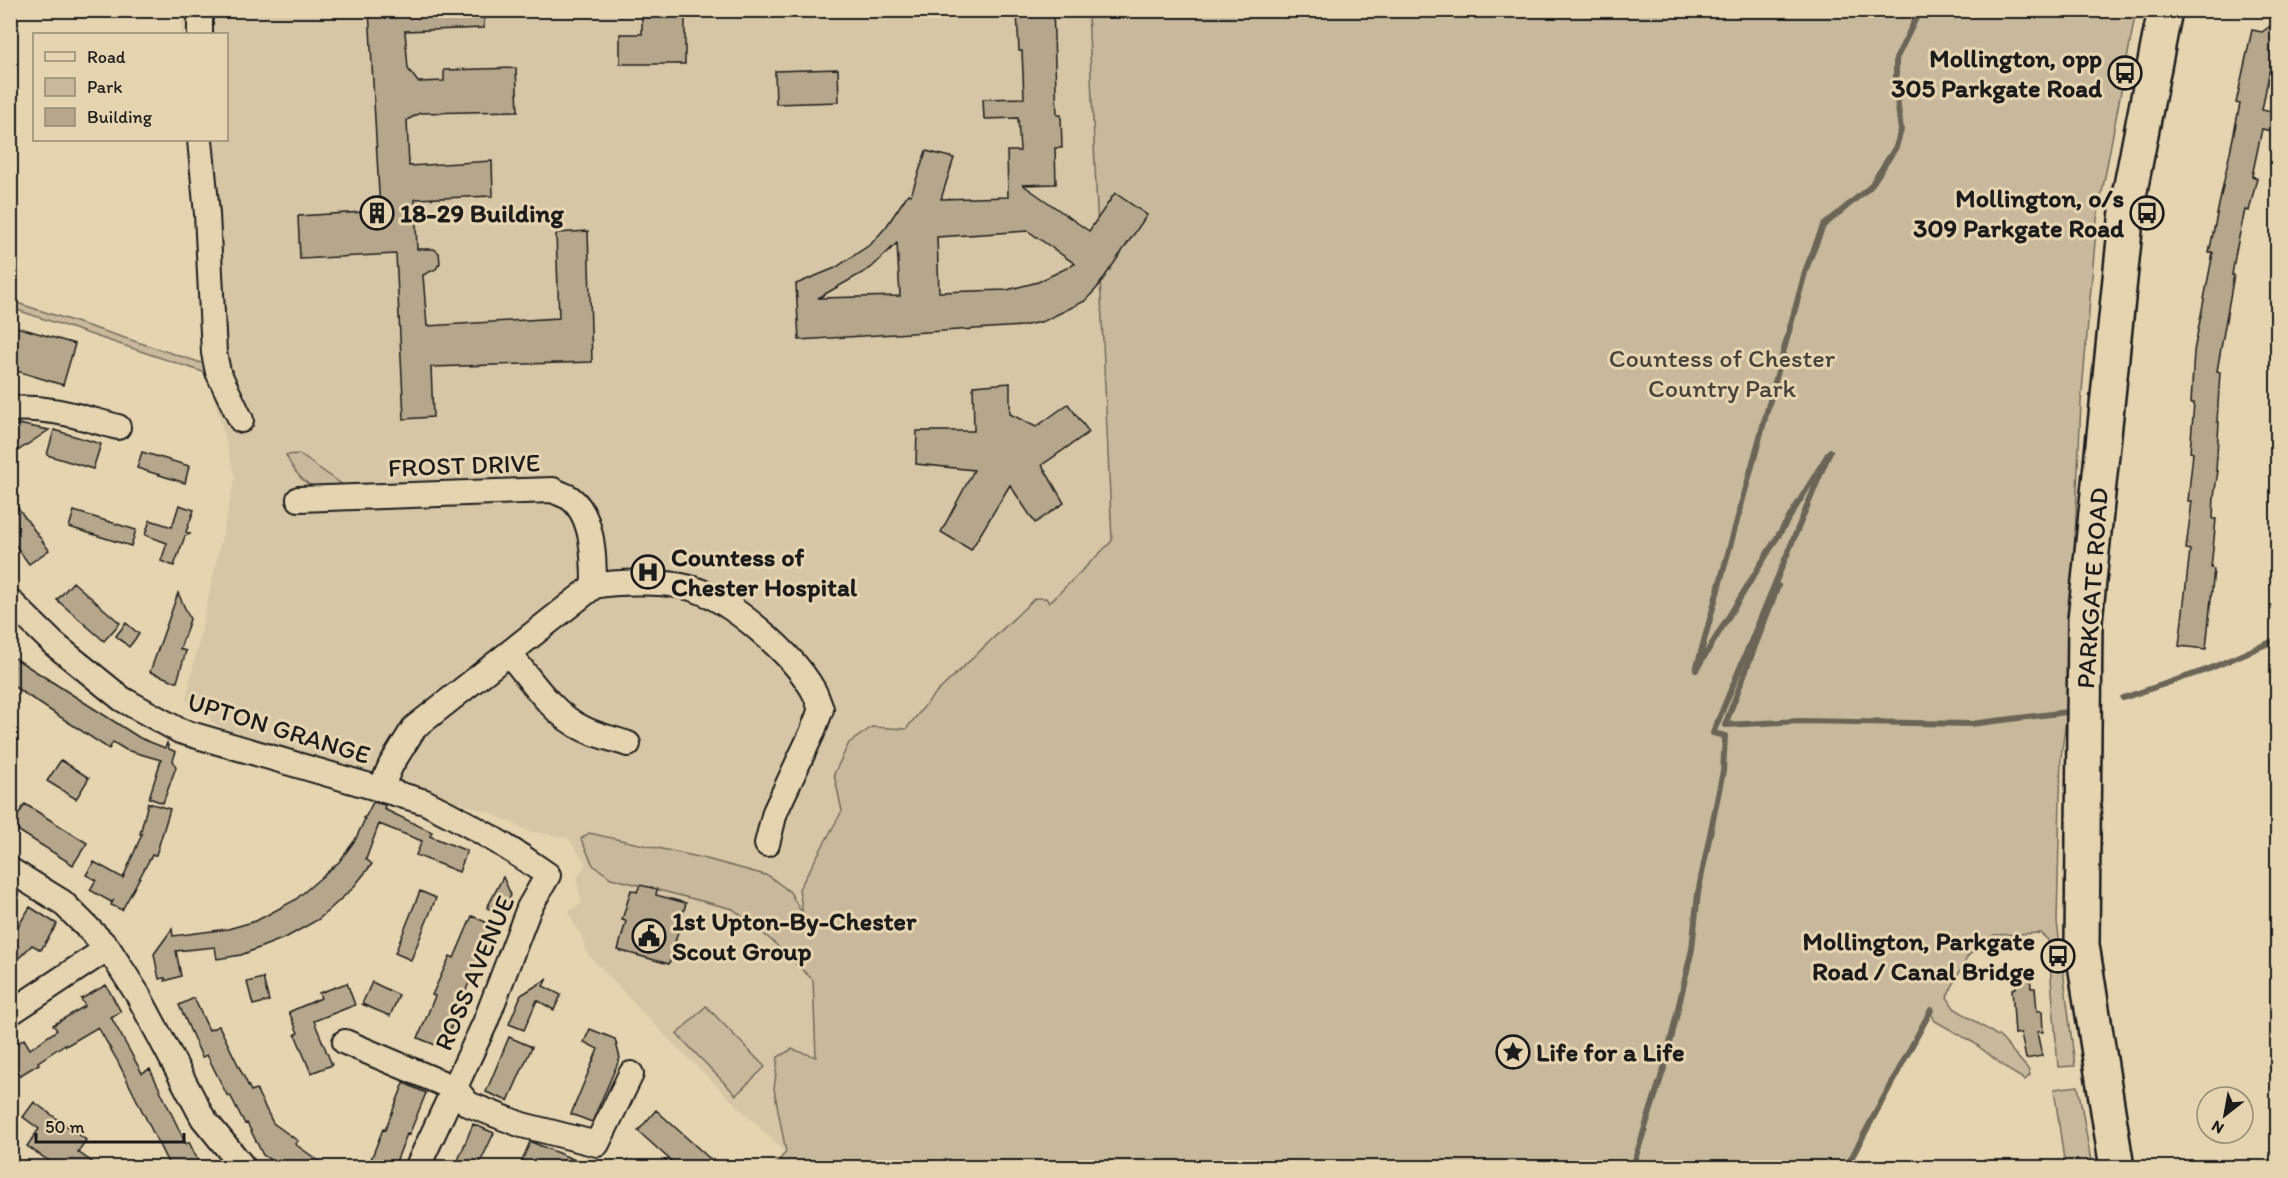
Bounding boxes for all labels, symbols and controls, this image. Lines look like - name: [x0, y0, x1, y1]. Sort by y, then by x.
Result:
- legend: [33, 33, 228, 141]
- place label: Mollington, opp 305 Parkgate Road: [1891, 42, 2103, 104]
- text: Road: [87, 46, 126, 68]
- bus stop icon: Mollington, opp 305 Parkgate Road: [2107, 55, 2143, 91]
- text: Park: [87, 76, 122, 98]
- text: Building: [87, 106, 153, 128]
- place label: Mollington, o/s 309 Parkgate Road: [1913, 182, 2125, 244]
- building icon: 18-29 Building: [359, 195, 395, 231]
- bus stop icon: Mollington, o/s 309 Parkgate Road: [2129, 195, 2165, 231]
- place label: 18-29 Building: [400, 197, 564, 229]
- park label: Countess of Chester Country Park: [1609, 342, 1836, 404]
- street label: FROST DRIVE: [387, 446, 541, 484]
- street label: PARKGATE ROAD: [2069, 486, 2115, 690]
- place label: Countess of Chester Hospital: [671, 541, 858, 603]
- hospital icon: Countess of Chester Hospital: [630, 554, 666, 590]
- street label: UPTON GRANGE: [184, 685, 374, 771]
- street label: ROSS AVENUE: [427, 891, 521, 1055]
- place label: 1st Upton-By-Chester Scout Group: [672, 905, 917, 967]
- public building icon: 1st Upton-By-Chester Scout Group: [631, 918, 667, 954]
- place label: Mollington, Parkgate Road / Canal Bridge: [1803, 925, 2035, 987]
- bus stop icon: Mollington, Parkgate Road / Canal Bridge: [2040, 938, 2076, 974]
- place icon: Life for a Life: [1495, 1034, 1531, 1070]
- place label: Life for a Life: [1536, 1036, 1685, 1068]
- north arrow: [2195, 1085, 2255, 1145]
- scale bar: [36, 1106, 184, 1144]
- text: 50 m: [45, 1116, 85, 1138]
- text: N: [2208, 1117, 2227, 1138]

